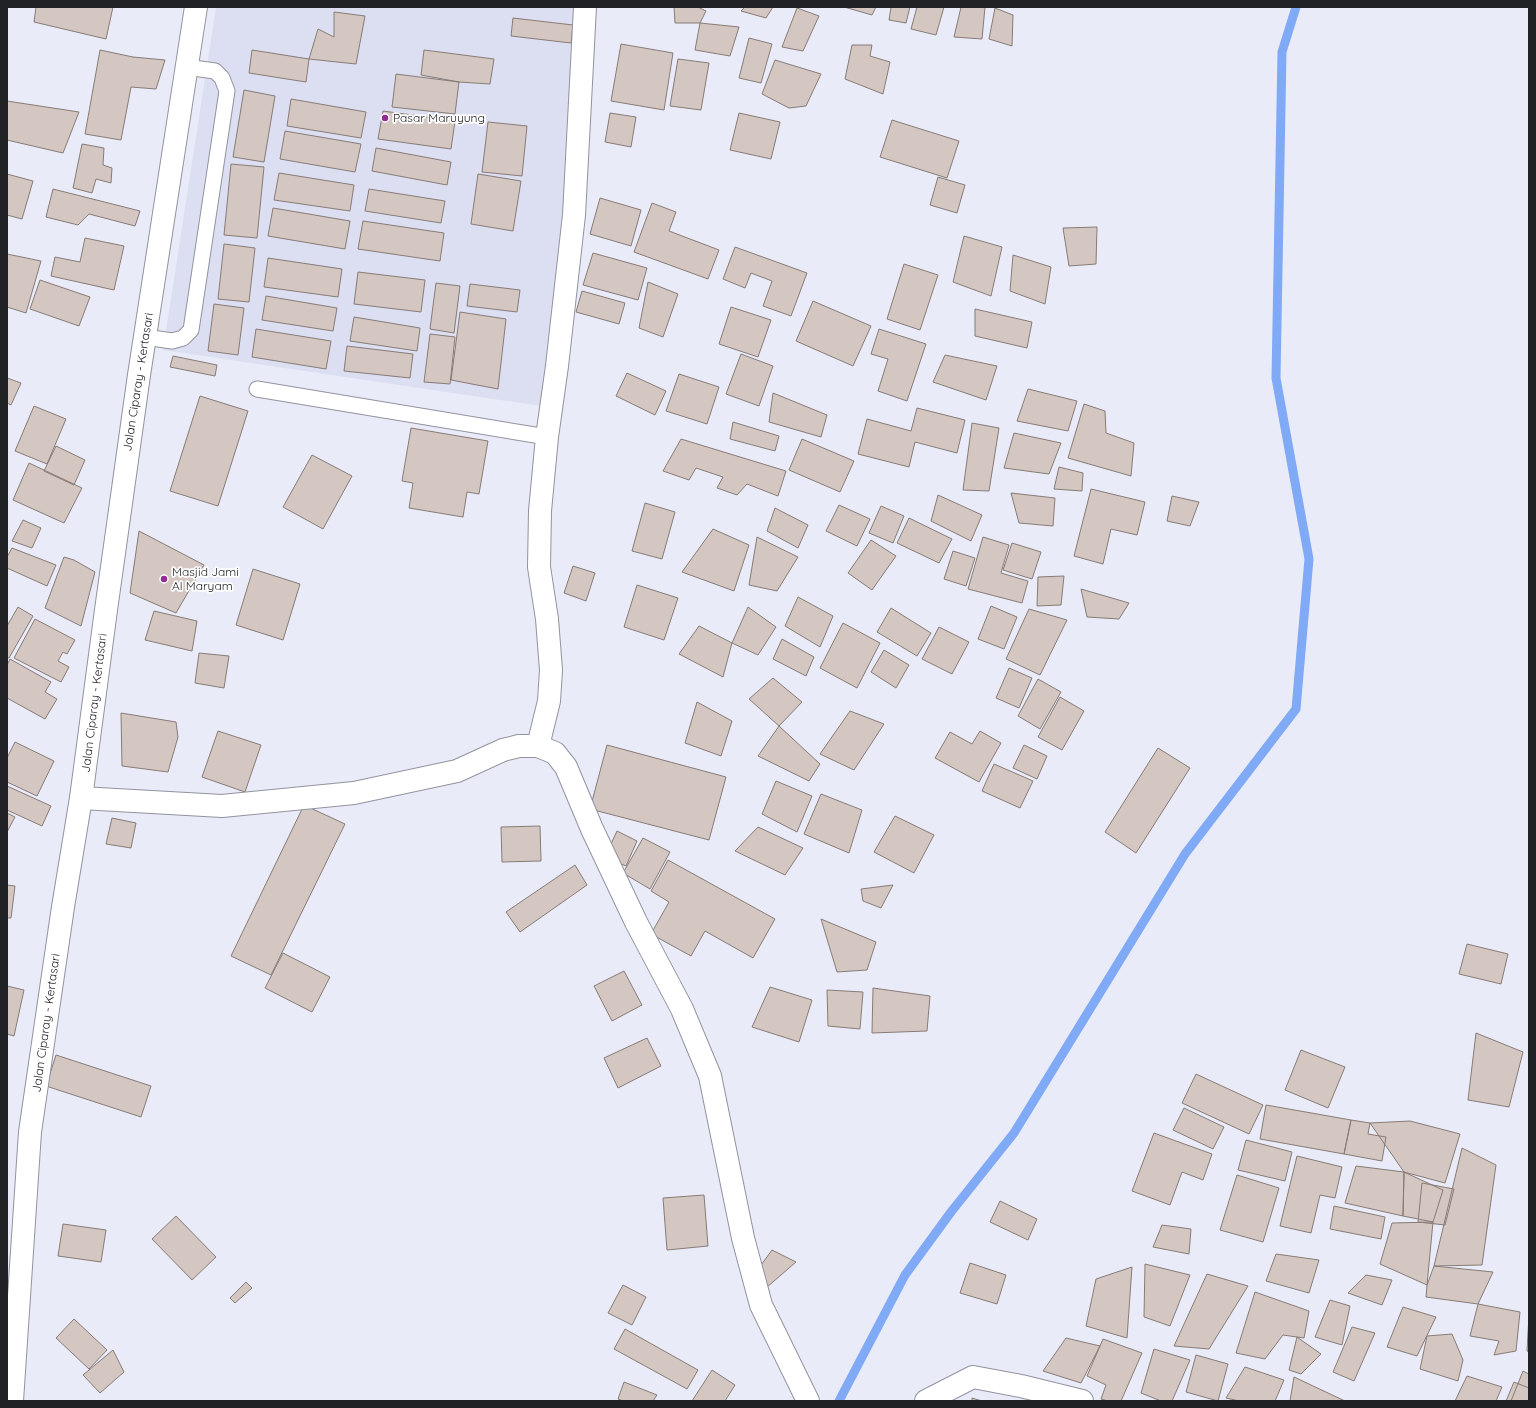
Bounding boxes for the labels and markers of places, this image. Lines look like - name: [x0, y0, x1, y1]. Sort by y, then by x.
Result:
- place label: Pasar Maruyung: [393, 110, 485, 125]
- marker: Pasar Maruyung: [380, 113, 390, 123]
- place label: Masjid Jami Al Maryam: [172, 564, 239, 593]
- marker: Masjid Jami Al Maryam: [159, 574, 169, 584]

